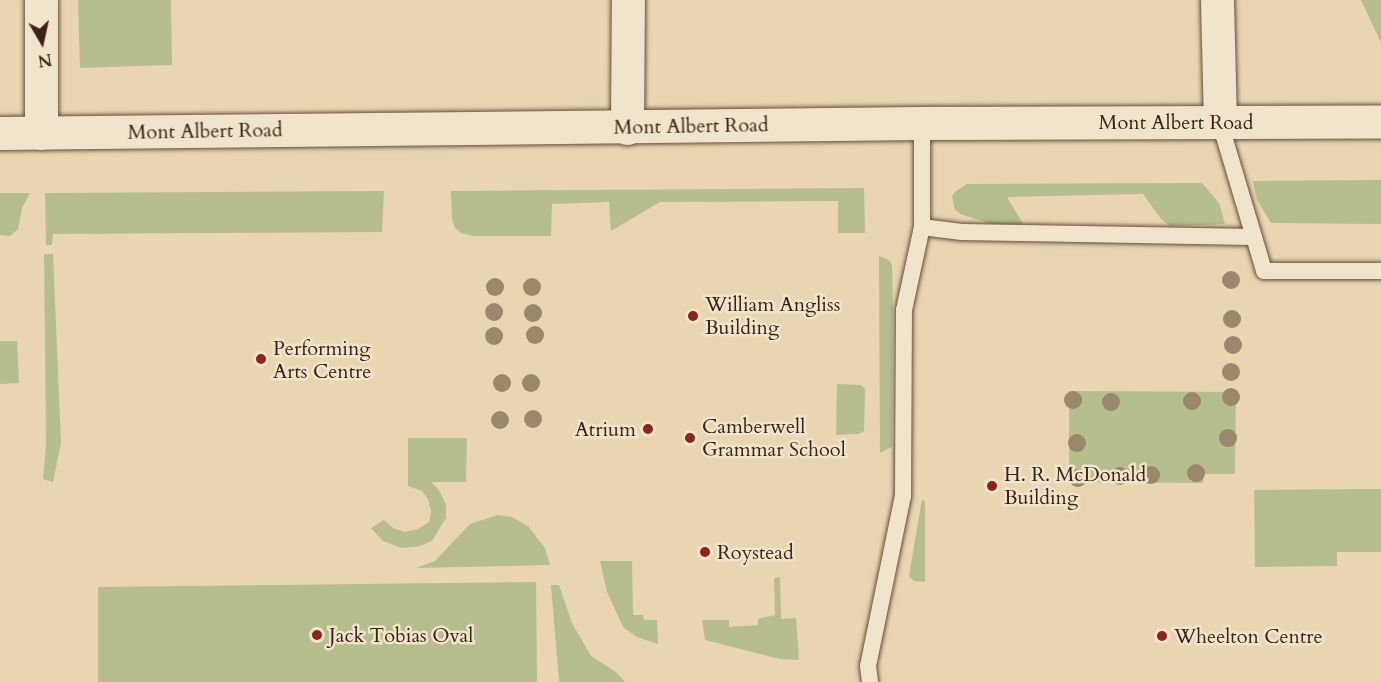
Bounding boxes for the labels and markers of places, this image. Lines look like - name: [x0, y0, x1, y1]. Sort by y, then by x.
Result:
- place label: William Angliss Building: [705, 292, 840, 339]
- marker: William Angliss Building: [686, 309, 700, 323]
- place label: Performing Arts Centre: [273, 336, 371, 383]
- marker: Performing Arts Centre: [254, 352, 268, 366]
- place label: Camberwell Grammar School: [702, 414, 846, 461]
- place label: Atrium: [575, 417, 636, 441]
- marker: Atrium: [641, 422, 655, 436]
- marker: Camberwell Grammar School: [683, 431, 697, 445]
- place label: H. R. McDonald Building: [1004, 462, 1146, 509]
- marker: H. R. McDonald Building: [985, 479, 999, 493]
- place label: Roystead: [717, 540, 794, 564]
- marker: Roystead: [698, 545, 712, 559]
- place label: Jack Tobias Oval: [329, 623, 473, 647]
- place label: Wheelton Centre: [1174, 624, 1323, 648]
- marker: Jack Tobias Oval: [310, 628, 324, 642]
- marker: Wheelton Centre: [1155, 629, 1169, 643]

